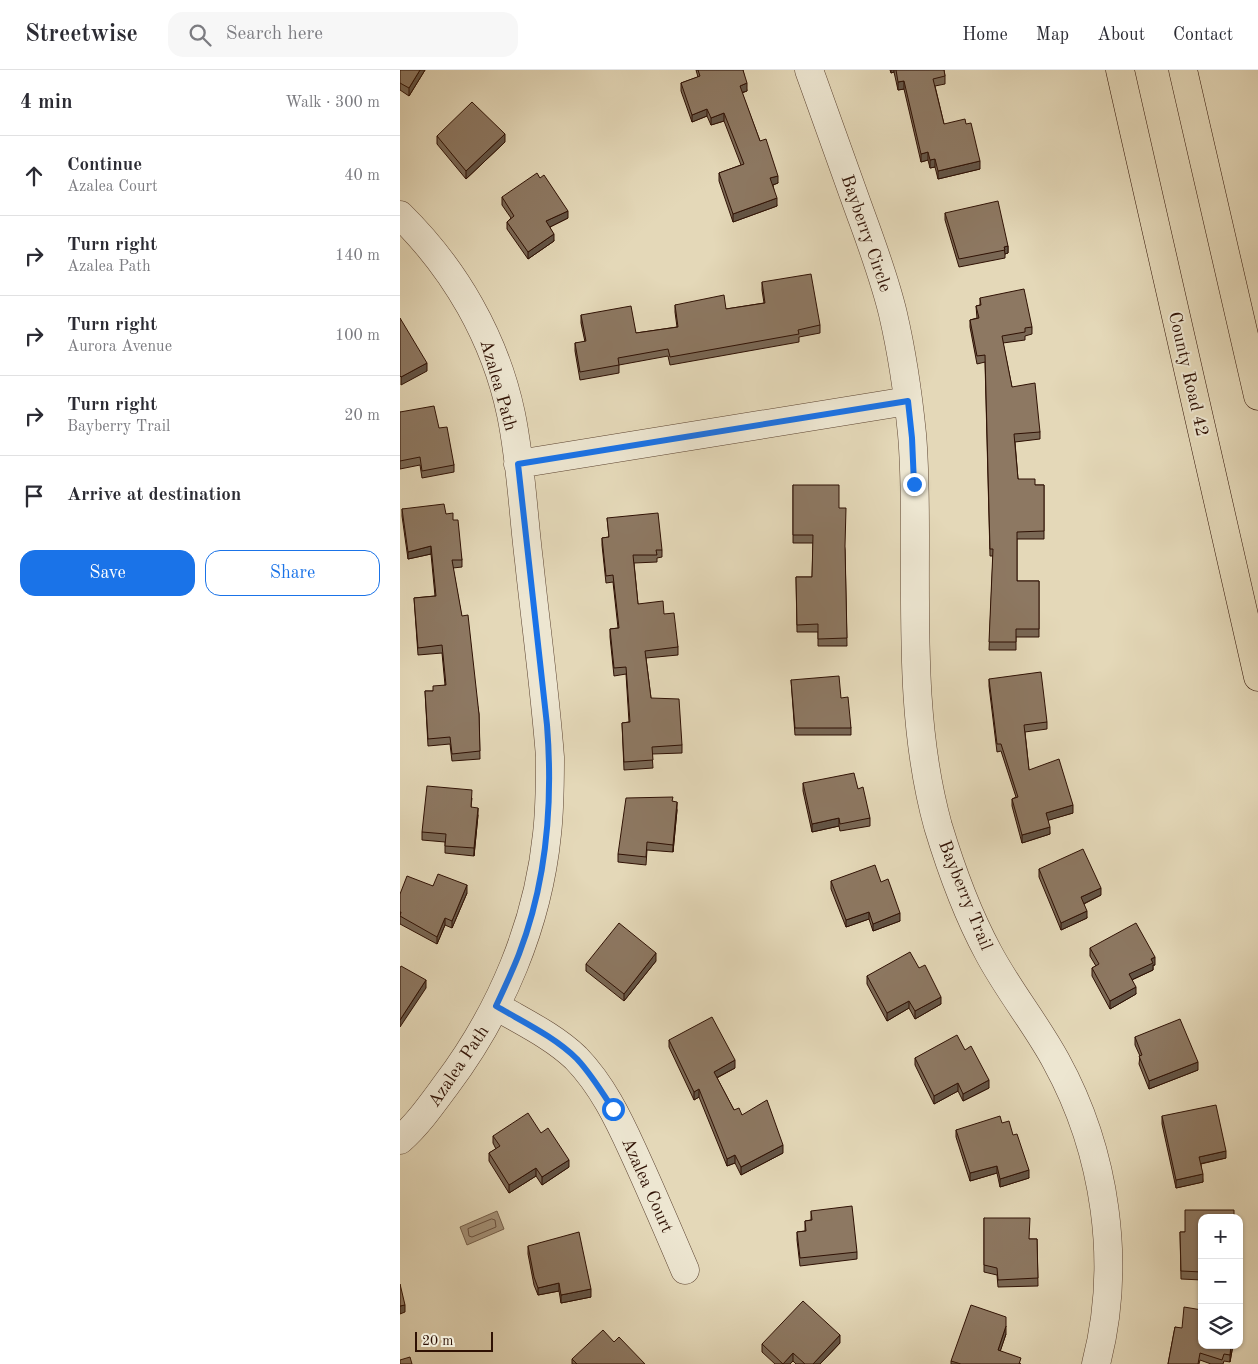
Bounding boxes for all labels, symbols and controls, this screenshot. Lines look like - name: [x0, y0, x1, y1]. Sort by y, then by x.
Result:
- search box: [168, 12, 518, 57]
- icon: search: [186, 21, 214, 49]
- text: Streetwise: [25, 23, 138, 47]
- text: Search here: [226, 25, 323, 44]
- text: Home: [962, 26, 1008, 44]
- text: Map: [1036, 26, 1069, 44]
- text: About: [1097, 26, 1145, 44]
- text: Contact: [1173, 26, 1233, 44]
- text: 4 min: [20, 92, 73, 113]
- text: Walk · 300 m: [285, 95, 380, 111]
- text: Continue: [67, 156, 142, 175]
- icon: ahead: [20, 162, 48, 190]
- text: 40 m: [344, 168, 380, 184]
- street label: Bayberry Circle: [838, 172, 895, 294]
- text: Azalea Court: [67, 179, 158, 195]
- text: Turn right: [67, 236, 157, 255]
- icon: right: [20, 242, 48, 270]
- text: 140 m: [335, 248, 380, 264]
- text: Azalea Path: [67, 259, 151, 275]
- street label: County Road 42: [1165, 310, 1211, 438]
- text: Turn right: [67, 316, 157, 335]
- icon: right: [20, 322, 48, 350]
- text: 100 m: [335, 328, 380, 344]
- street label: Azalea Path: [476, 338, 520, 433]
- text: Aurora Avenue: [67, 339, 172, 355]
- text: Turn right: [67, 396, 157, 415]
- icon: right: [20, 402, 48, 430]
- text: 20 m: [344, 408, 380, 424]
- text: Bayberry Trail: [67, 419, 170, 435]
- route end: [903, 473, 926, 496]
- icon: arrive: [20, 482, 48, 510]
- text: Arrive at destination: [67, 486, 241, 505]
- button: Save: [20, 550, 195, 596]
- button: Share: [205, 550, 380, 596]
- street label: Bayberry Trail: [935, 838, 995, 953]
- street label: Azalea Path: [425, 1022, 493, 1111]
- route start: [602, 1098, 625, 1121]
- street label: Azalea Court: [618, 1135, 676, 1236]
- map controls: [1198, 1214, 1243, 1349]
- button: +: [1198, 1214, 1243, 1259]
- button: −: [1198, 1259, 1243, 1304]
- button: layers: [1198, 1304, 1243, 1349]
- scale bar: [415, 1329, 492, 1352]
- text: 20 m: [422, 1334, 453, 1348]

